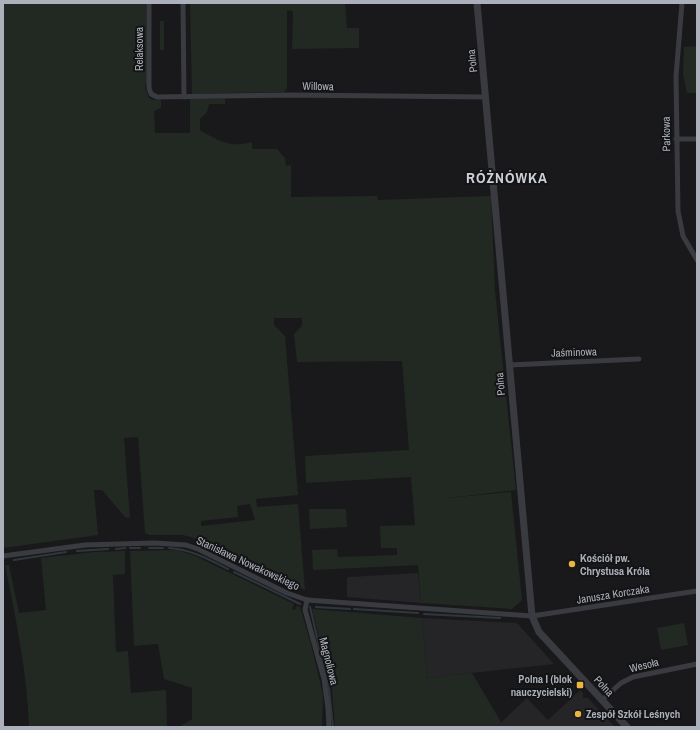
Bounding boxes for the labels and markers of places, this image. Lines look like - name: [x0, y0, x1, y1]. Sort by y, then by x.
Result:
- place label: Kościół pw. Chrystusa Króla: [580, 551, 650, 578]
- marker: Kościół pw. Chrystusa Króla: [567, 559, 577, 569]
- place label: Polna I (blok nauczycielski): [511, 672, 573, 699]
- marker: Polna I (blok nauczycielski): [575, 680, 585, 690]
- place label: Zespół Szkół Leśnych: [586, 707, 680, 721]
- marker: Zespół Szkół Leśnych: [573, 709, 583, 719]

